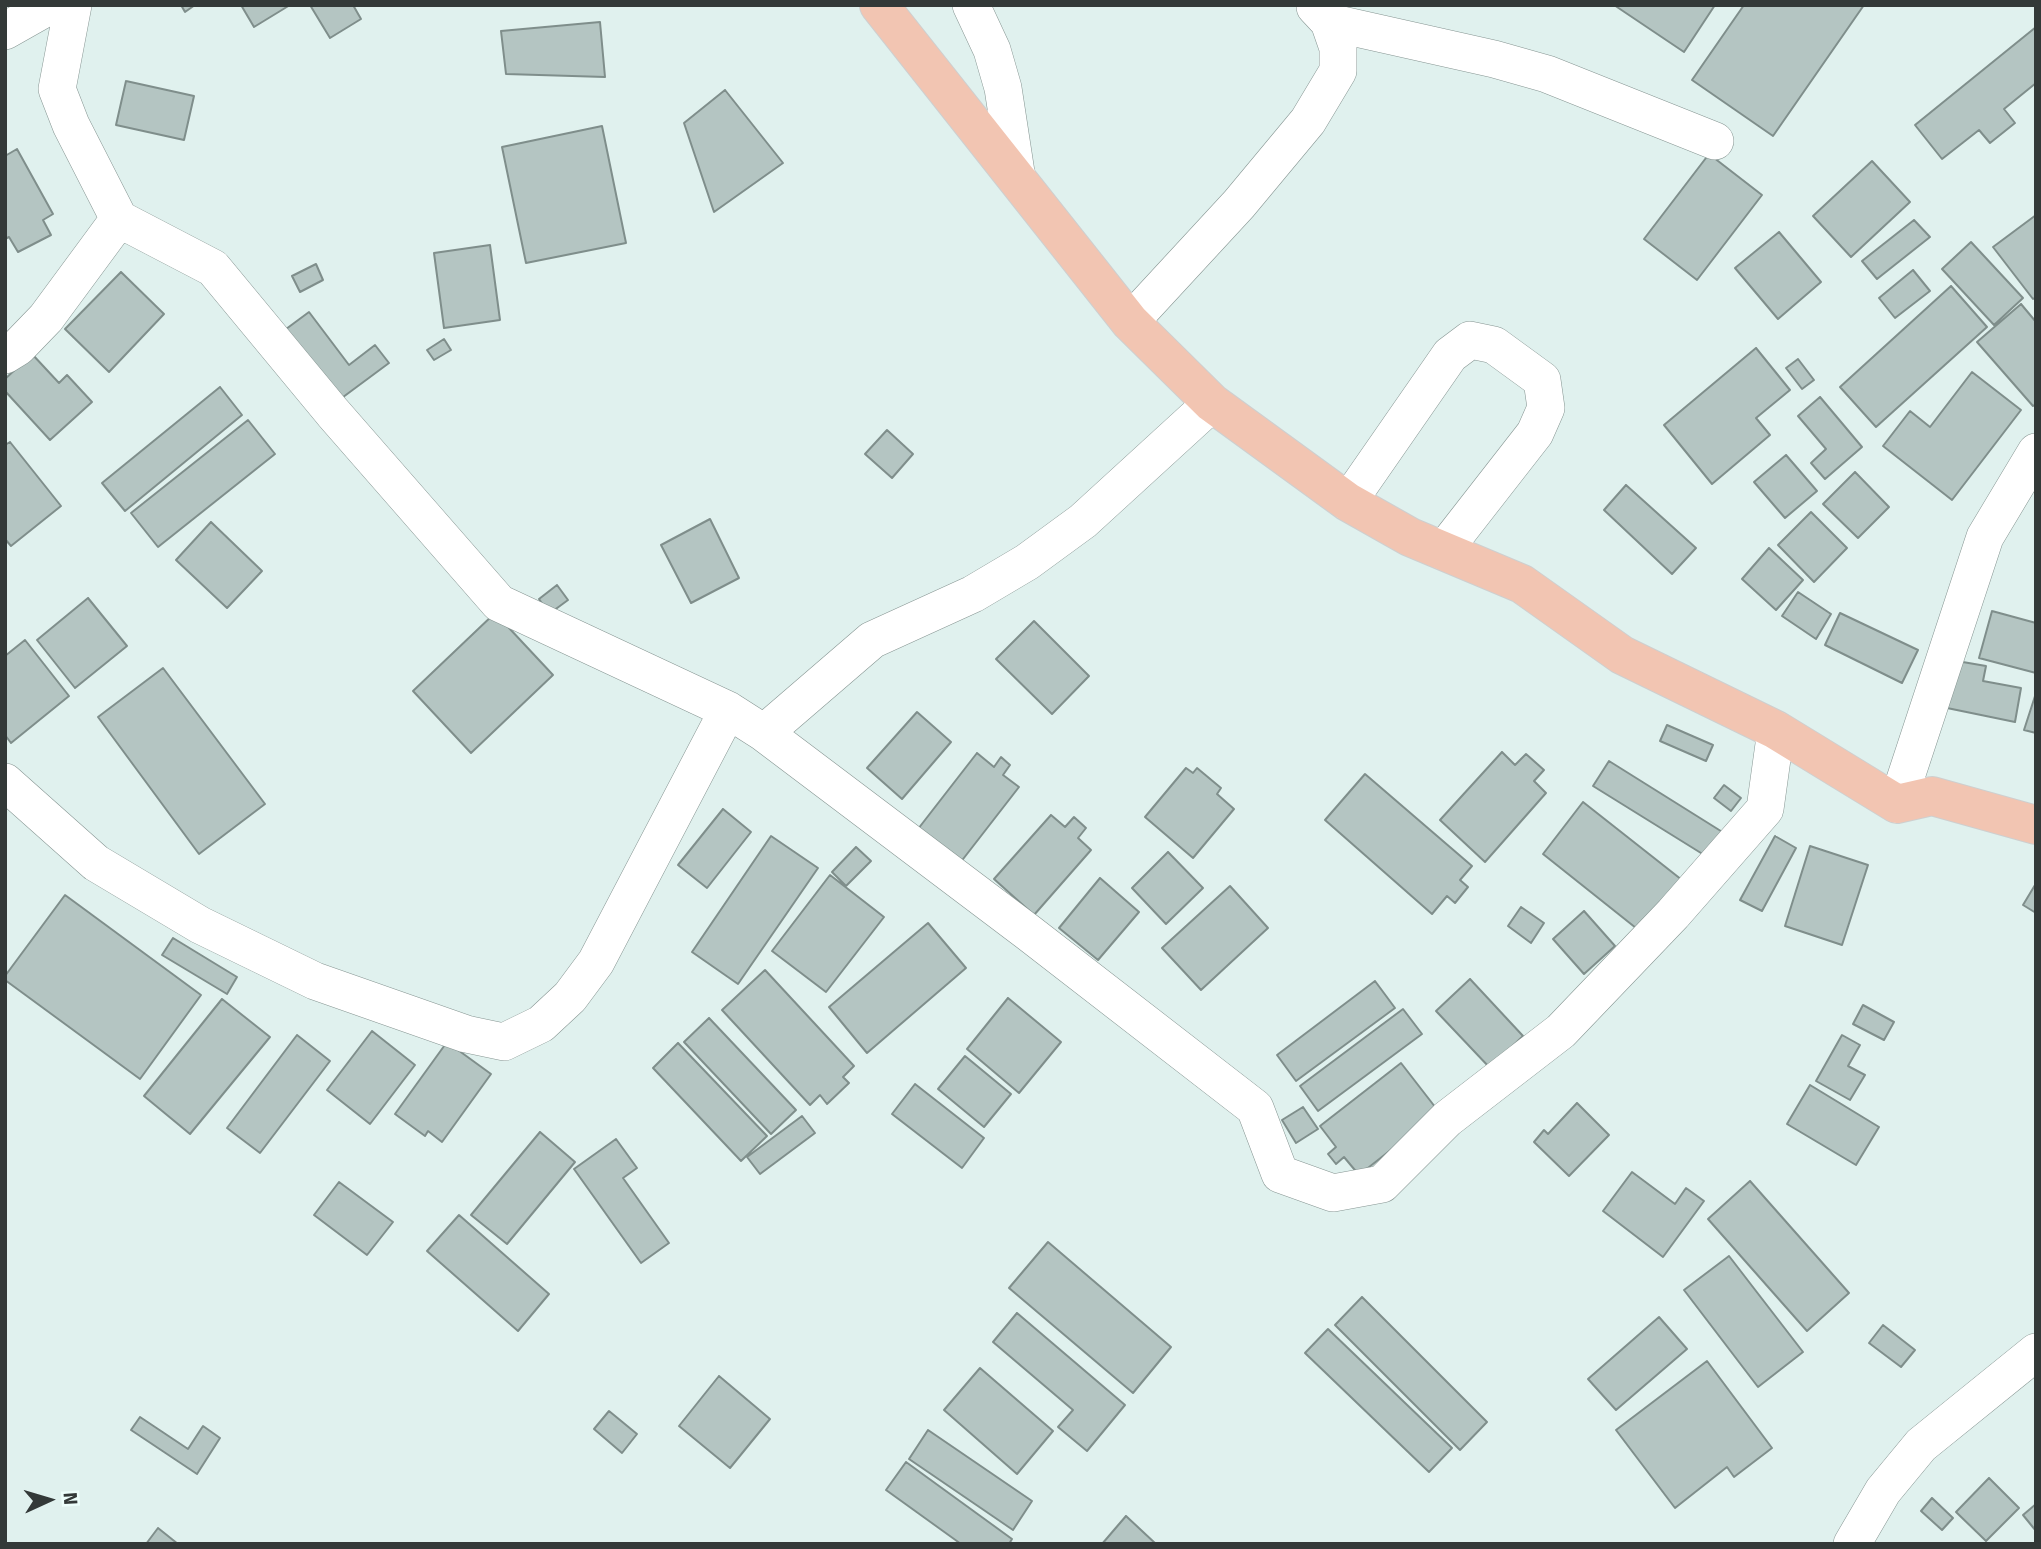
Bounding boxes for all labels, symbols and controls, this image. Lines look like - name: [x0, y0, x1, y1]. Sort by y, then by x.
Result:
- north arrow: [14, 1465, 84, 1535]
- text: N: [59, 1491, 82, 1506]

